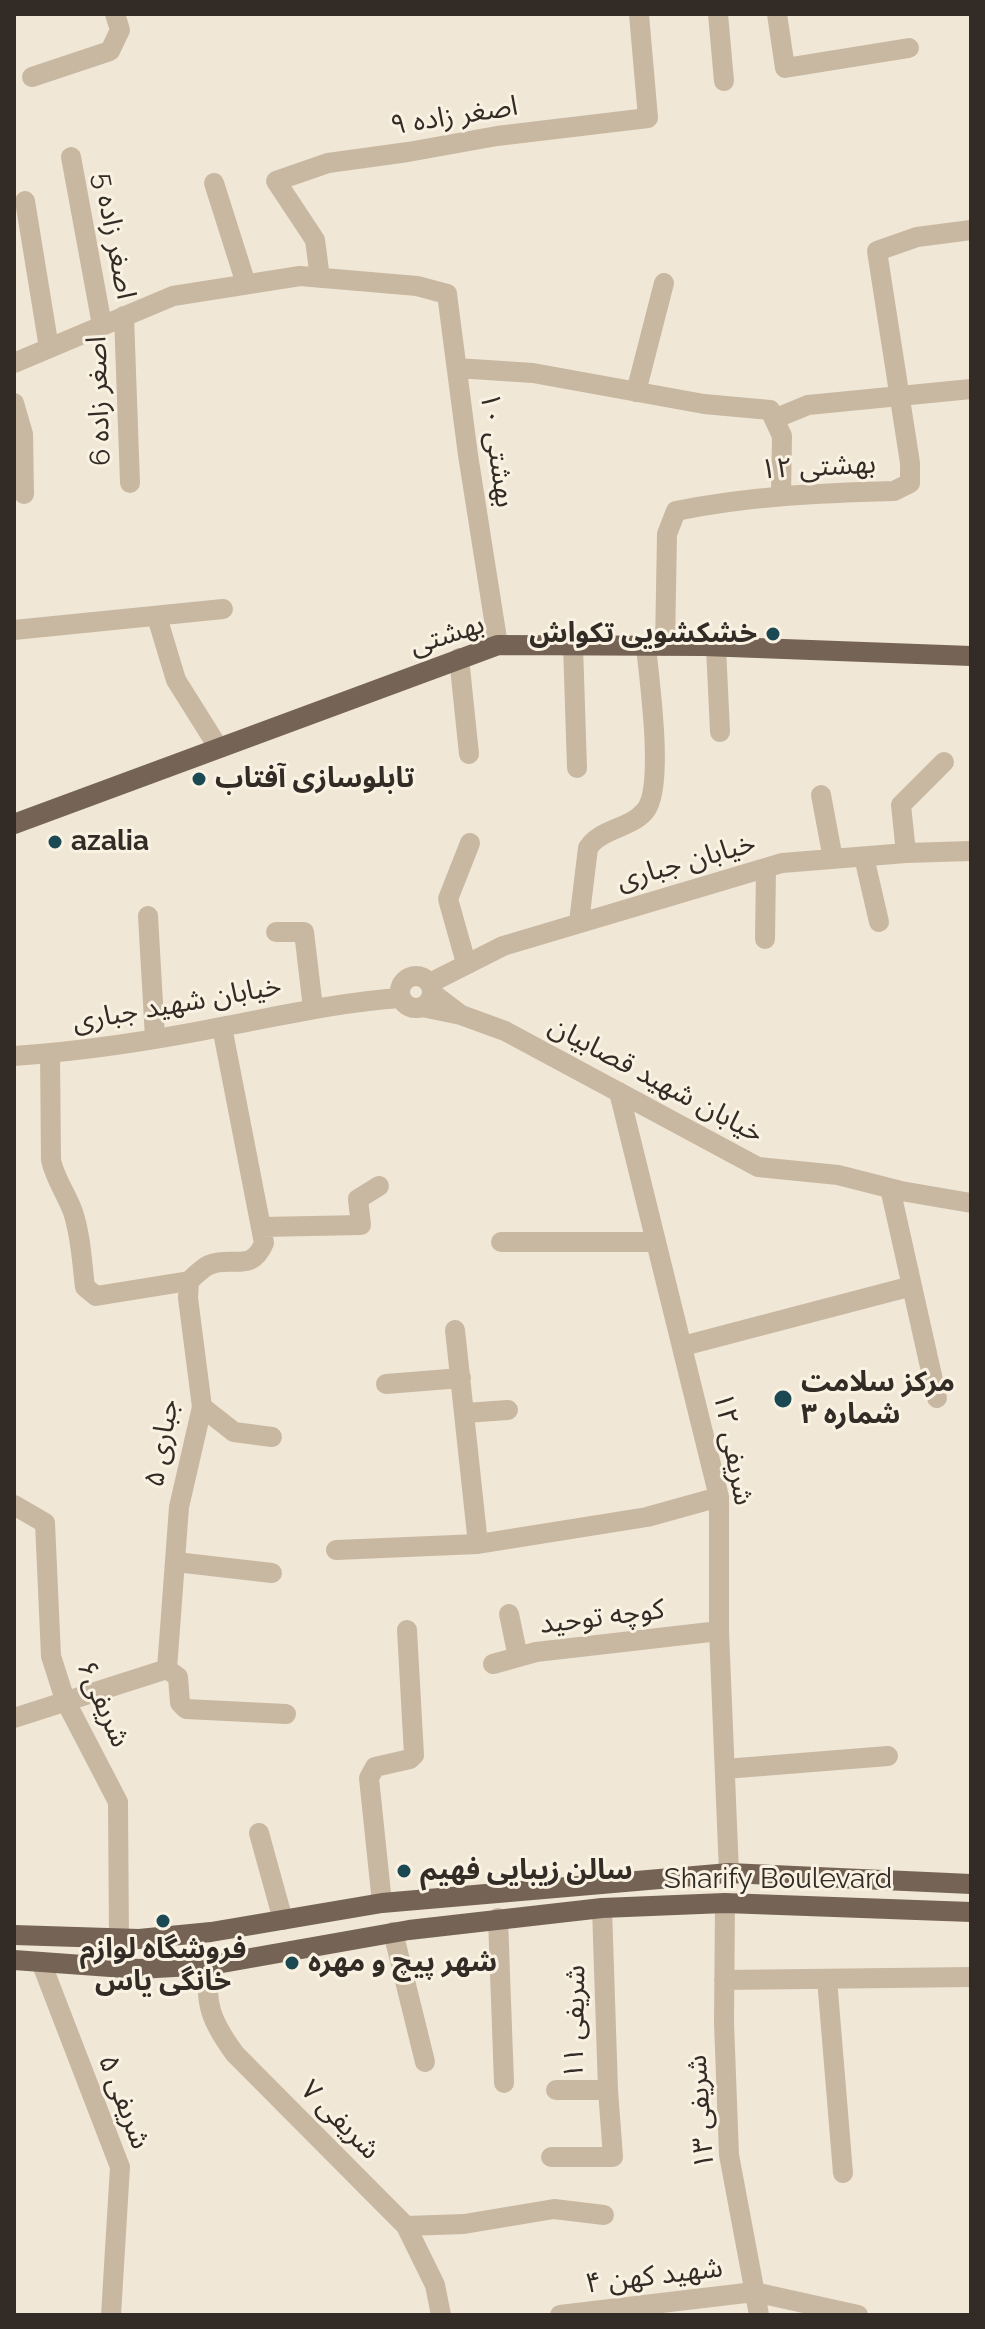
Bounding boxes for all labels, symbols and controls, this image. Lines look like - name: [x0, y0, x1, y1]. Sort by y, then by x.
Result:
- street label: اصغر زاده ۹: [388, 89, 520, 143]
- street label: اصغر زاده 5: [85, 170, 143, 302]
- street label: اصغر زاده 6: [80, 336, 118, 466]
- street label: بهشتی ۱۰: [472, 390, 522, 510]
- street label: بهشتی ۱۲: [759, 447, 877, 487]
- street label: بهشتی: [405, 607, 489, 663]
- place label: خشکشویی تکواش: [529, 617, 757, 651]
- marker: خشکشویی تکواش: [764, 625, 782, 643]
- place label: تابلوسازی آفتاب: [215, 762, 415, 796]
- marker: تابلوسازی آفتاب: [190, 770, 208, 788]
- place label: azalia: [71, 825, 149, 859]
- street label: خیابان جباری: [613, 826, 759, 898]
- marker: azalia: [46, 833, 64, 851]
- street label: خیابان شهید جباری: [70, 969, 284, 1039]
- street label: خیابان شهید قصابیان: [543, 1009, 769, 1151]
- place label: مرکز سلامت شماره ۳: [801, 1366, 955, 1432]
- marker: مرکز سلامت شماره ۳: [772, 1388, 794, 1410]
- street label: شریفی ۱۲: [706, 1390, 760, 1508]
- street label: جباری ۵: [138, 1396, 186, 1490]
- street label: کوچه توحید: [538, 1593, 666, 1641]
- street label: شریفی۶: [69, 1656, 137, 1752]
- place label: سالن زیبایی فهیم: [420, 1854, 633, 1888]
- marker: سالن زیبایی فهیم: [395, 1862, 413, 1880]
- street label: Sharify Boulevard: [664, 1863, 892, 1897]
- marker: فروشگاه لوازم خانگی یاس: [154, 1912, 172, 1930]
- place label: فروشگاه لوازم خانگی یاس: [80, 1933, 246, 1999]
- place label: شهر پیچ و مهره: [308, 1946, 497, 1980]
- marker: شهر پیچ و مهره: [283, 1954, 301, 1972]
- street label: شریفی ۱۱: [557, 1965, 593, 2079]
- street label: شریفی ۵: [91, 2050, 157, 2154]
- street label: شریفی ۱۳: [680, 2054, 722, 2170]
- street label: شریفی ۷: [293, 2073, 387, 2167]
- street label: شهید کهن ۴: [583, 2251, 725, 2301]

